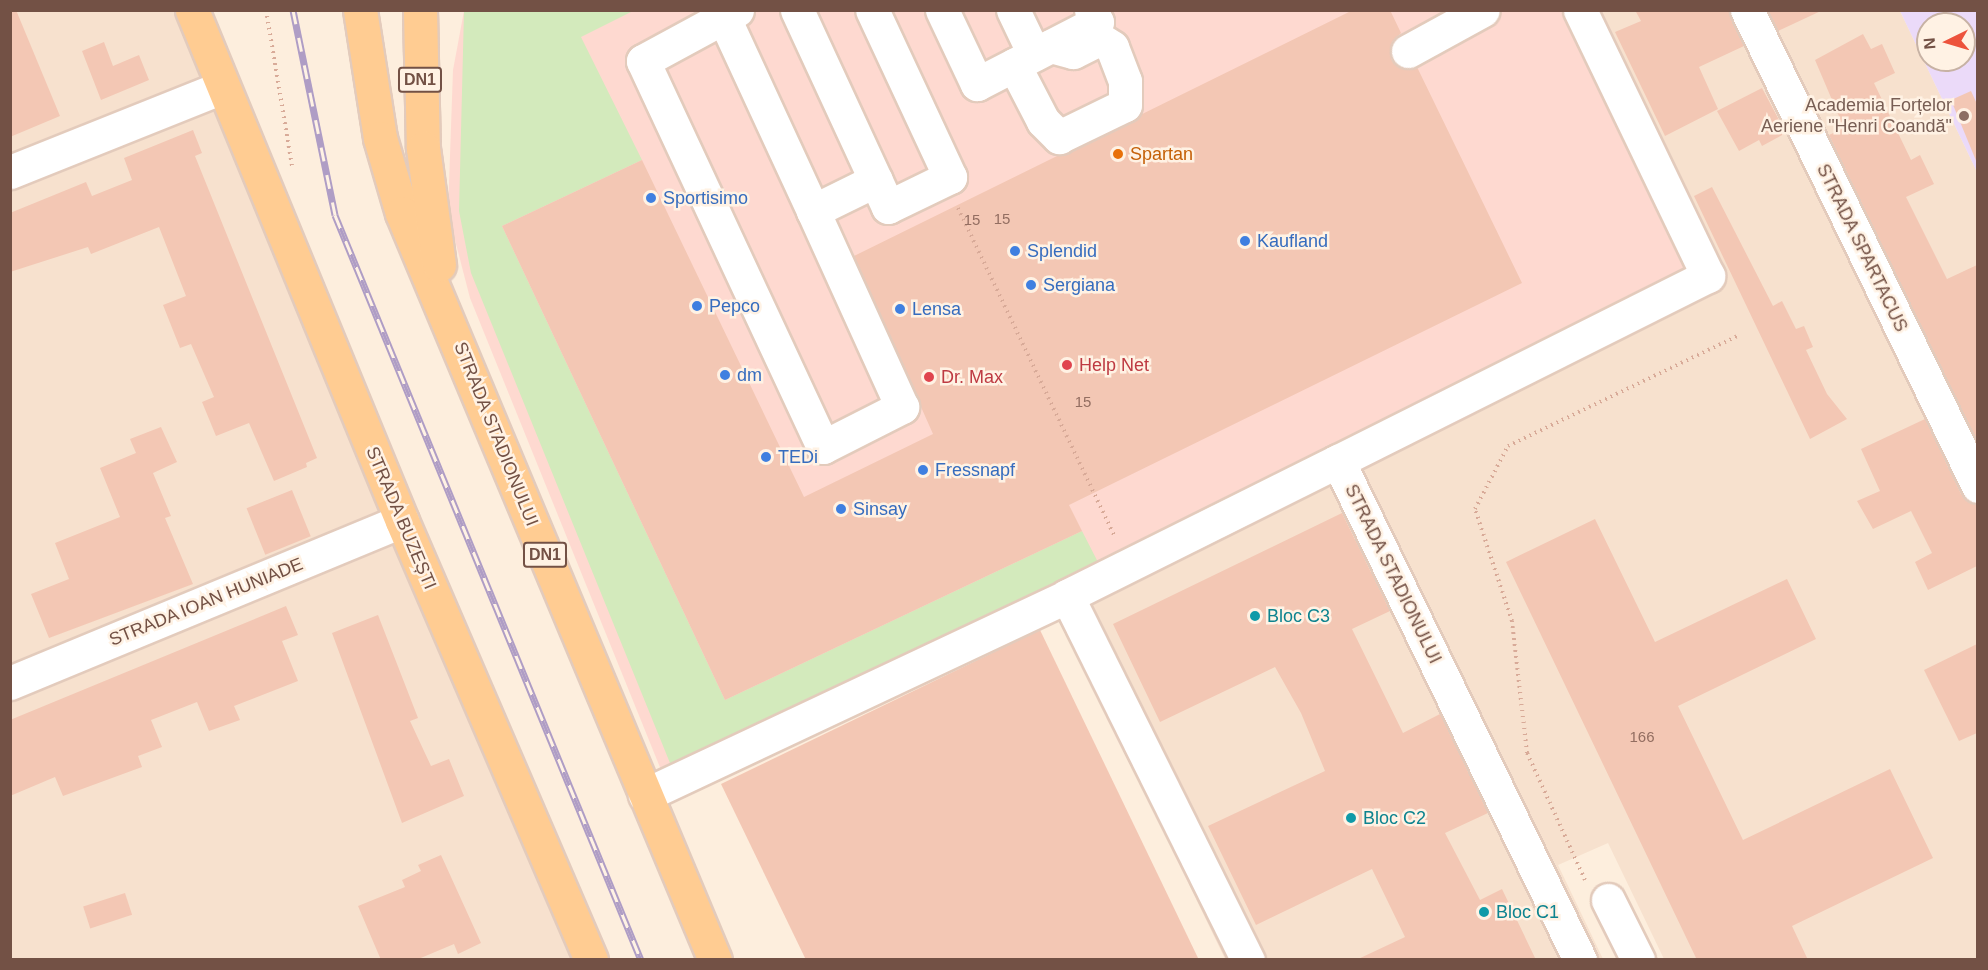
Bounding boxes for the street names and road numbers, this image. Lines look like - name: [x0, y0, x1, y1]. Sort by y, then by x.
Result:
- road number: DN1: [398, 67, 442, 93]
- street label: STRADA SPARTACUS: [1812, 160, 1912, 336]
- street label: STRADA STADIONULUI: [449, 338, 543, 530]
- street label: STRADA BUZEȘTI: [361, 443, 441, 593]
- street label: STRADA STADIONULUI: [1340, 480, 1446, 668]
- road number: DN1: [522, 542, 568, 568]
- street label: STRADA IOAN HUNIADE: [106, 553, 306, 651]

